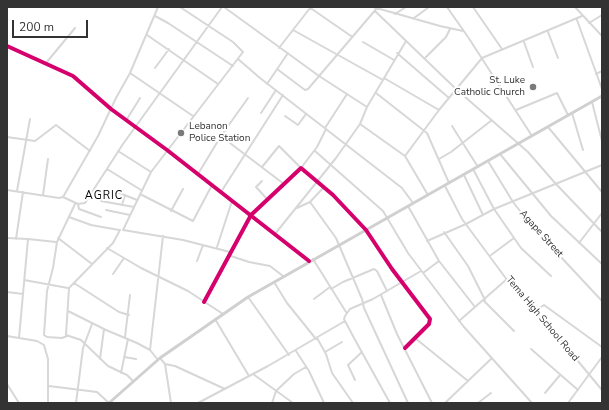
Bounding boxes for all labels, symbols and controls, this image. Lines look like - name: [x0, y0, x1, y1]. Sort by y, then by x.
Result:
- scale bar: [14, 12, 90, 38]
- text: 200 m: [19, 19, 54, 35]
- place label: St. Luke Catholic Church: [454, 75, 525, 98]
- marker: St. Luke Catholic Church: [528, 82, 538, 92]
- place label: Lebanon Police Station: [189, 121, 250, 144]
- marker: Lebanon Police Station: [176, 128, 186, 138]
- district label: AGRIC: [85, 189, 123, 203]
- street label: Agape Street: [517, 208, 565, 260]
- street label: Tema High School Road: [503, 274, 581, 364]

